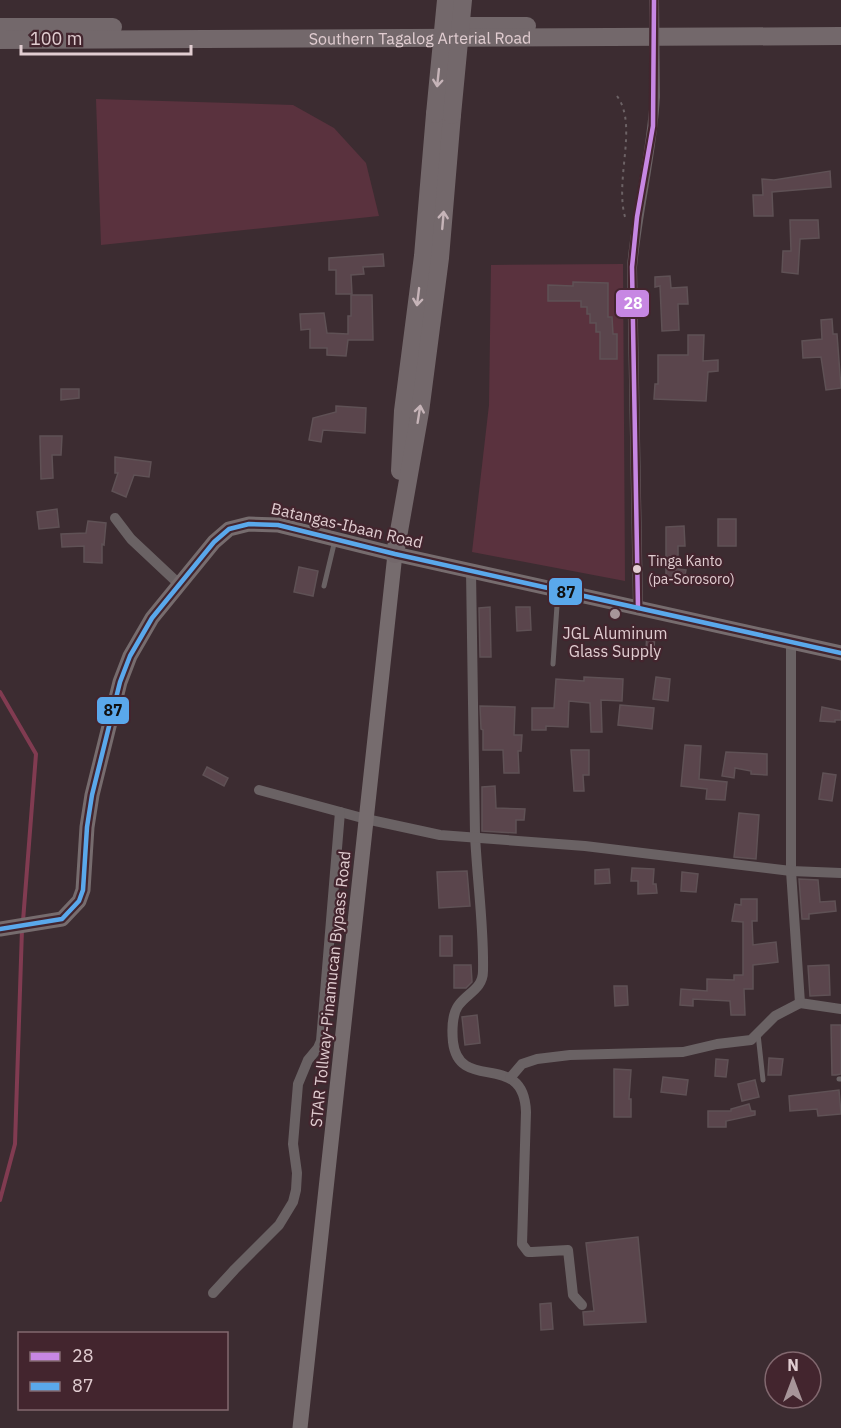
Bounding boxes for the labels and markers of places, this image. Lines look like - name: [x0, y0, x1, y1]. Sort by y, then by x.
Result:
- place label: Tinga Kanto (pa-Sorosoro): [648, 552, 735, 588]
- marker: Tinga Kanto (pa-Sorosoro): [631, 563, 643, 575]
- marker: JGL Aluminum Glass Supply: [608, 607, 622, 621]
- place label: JGL Aluminum Glass Supply: [563, 623, 667, 661]

